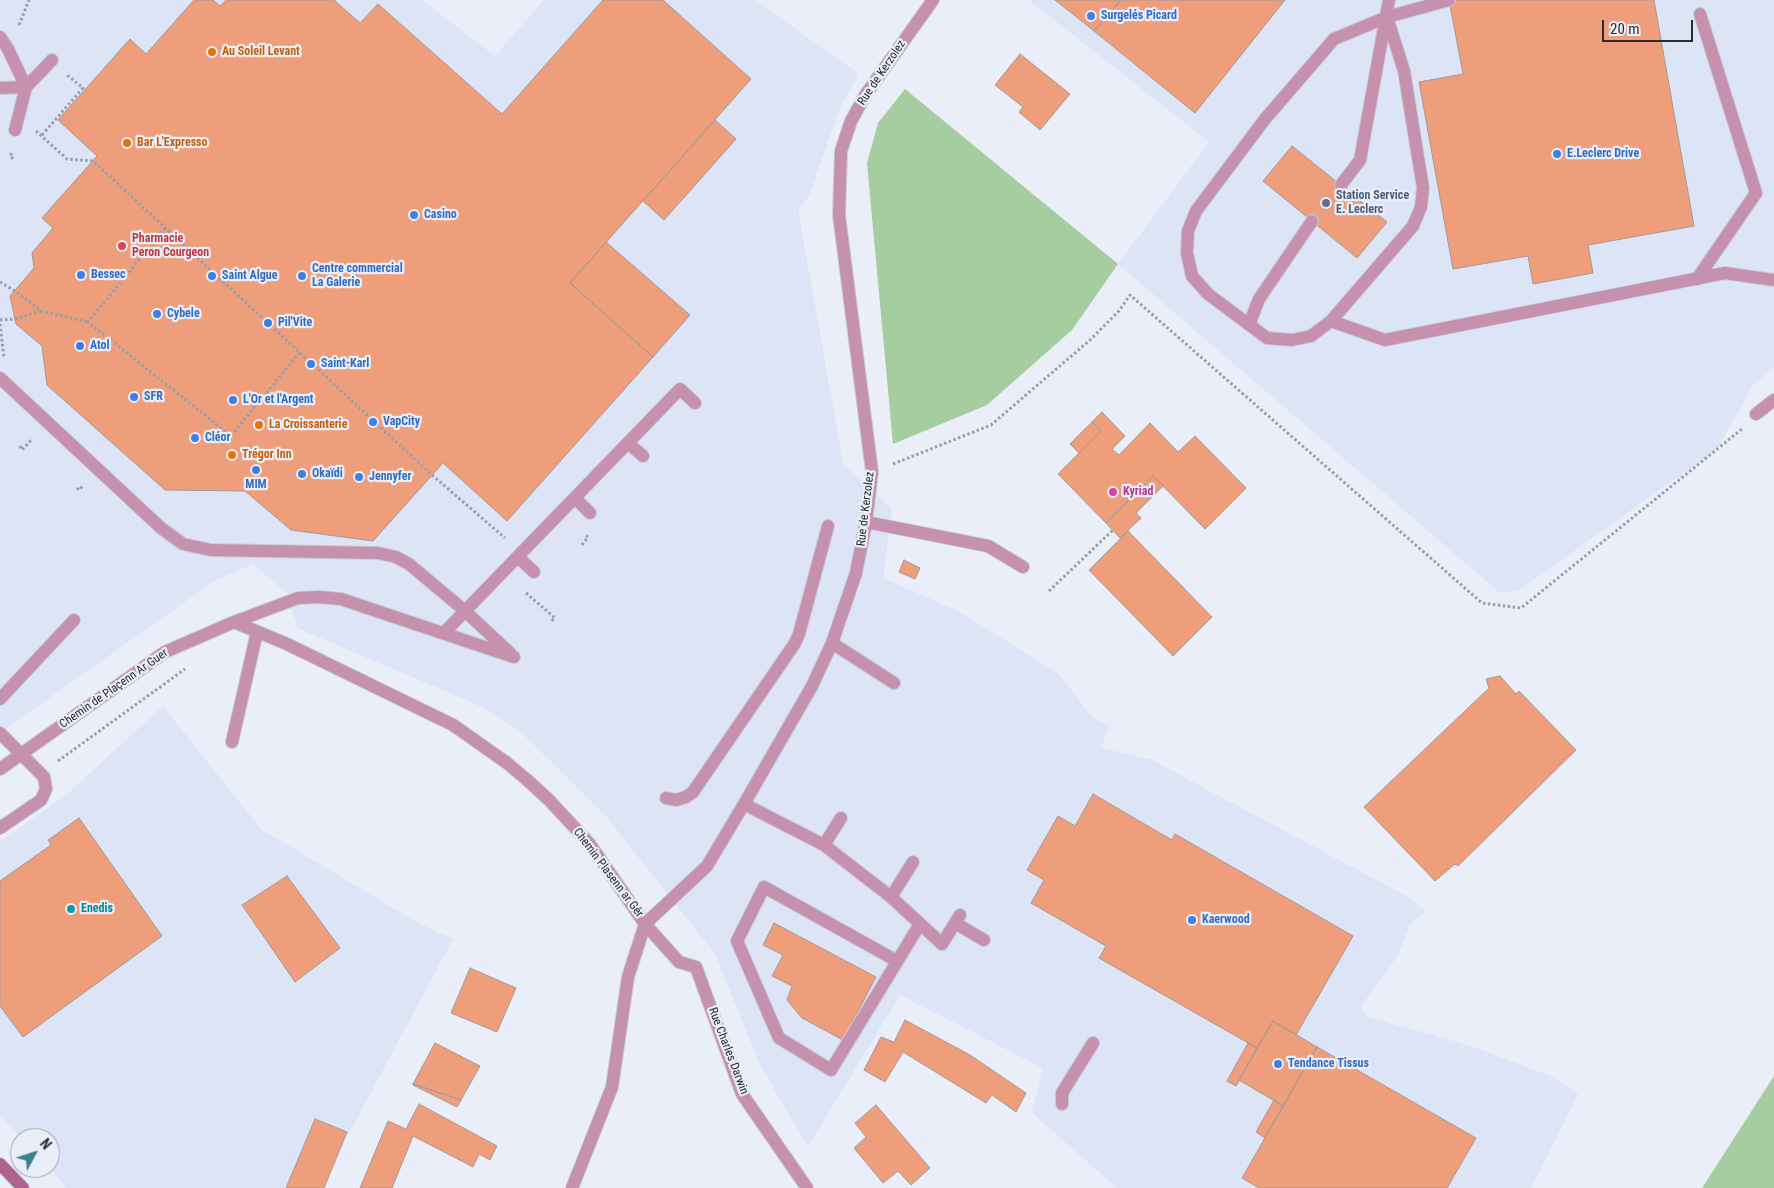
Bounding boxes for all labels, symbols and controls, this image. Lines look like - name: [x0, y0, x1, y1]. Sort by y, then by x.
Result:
- place label: Surgelés Picard: [1101, 9, 1177, 23]
- marker: Surgelés Picard: [1085, 10, 1097, 22]
- scale bar: [1604, 10, 1695, 42]
- text: 20 m: [1610, 20, 1640, 38]
- street label: Rue de Kerzolez: [855, 38, 909, 108]
- place label: Au Soleil Levant: [222, 45, 300, 59]
- marker: Au Soleil Levant: [206, 46, 218, 58]
- place label: Bar L'Expresso: [137, 136, 208, 150]
- marker: Bar L'Expresso: [121, 137, 133, 149]
- place label: E.Leclerc Drive: [1567, 147, 1639, 161]
- marker: E.Leclerc Drive: [1551, 148, 1563, 160]
- place label: Station Service E. Leclerc: [1336, 189, 1409, 217]
- marker: Station Service E. Leclerc: [1320, 197, 1332, 209]
- place label: Casino: [424, 208, 457, 222]
- marker: Casino: [408, 209, 420, 221]
- place label: Pharmacie Peron Courgeon: [132, 232, 209, 260]
- marker: Pharmacie Peron Courgeon: [116, 240, 128, 252]
- place label: Centre commercial La Galerie: [312, 262, 403, 290]
- place label: Bessec: [91, 268, 126, 282]
- marker: Bessec: [75, 269, 87, 281]
- place label: Saint Algue: [222, 269, 277, 283]
- marker: Saint Algue: [206, 270, 218, 282]
- marker: Centre commercial La Galerie: [296, 270, 308, 282]
- place label: Cybele: [167, 307, 200, 321]
- marker: Cybele: [151, 308, 163, 320]
- place label: Pil'Vite: [278, 316, 312, 330]
- marker: Pil'Vite: [262, 317, 274, 329]
- place label: Atol: [90, 339, 110, 353]
- marker: Atol: [74, 340, 86, 352]
- place label: Saint-Karl: [321, 357, 369, 371]
- marker: Saint-Karl: [305, 358, 317, 370]
- place label: SFR: [144, 390, 163, 404]
- marker: SFR: [128, 391, 140, 403]
- place label: L'Or et l'Argent: [243, 393, 314, 407]
- marker: L'Or et l'Argent: [227, 394, 239, 406]
- place label: VapCity: [383, 415, 420, 429]
- marker: VapCity: [367, 416, 379, 428]
- place label: La Croissanterie: [269, 418, 347, 432]
- marker: La Croissanterie: [253, 419, 265, 431]
- place label: Cléor: [205, 431, 231, 445]
- marker: Cléor: [189, 432, 201, 444]
- place label: Trégor Inn: [242, 448, 292, 462]
- marker: Trégor Inn: [226, 449, 238, 461]
- marker: MIM: [250, 464, 262, 476]
- place label: Okaïdi: [312, 467, 343, 481]
- marker: Okaïdi: [296, 468, 308, 480]
- place label: Jennyfer: [369, 470, 411, 484]
- marker: Jennyfer: [353, 471, 365, 483]
- street label: Rue de Kerzolez: [854, 471, 878, 547]
- place label: MIM: [245, 478, 267, 492]
- place label: Kyriad: [1123, 485, 1153, 499]
- marker: Kyriad: [1107, 486, 1119, 498]
- street label: Chemin de Plaçenn Ar Guer: [57, 646, 171, 732]
- street label: Chemin Plasenn ar Gêr: [570, 826, 646, 920]
- place label: Enedis: [81, 902, 113, 916]
- marker: Enedis: [65, 903, 77, 915]
- place label: Kaerwood: [1202, 913, 1250, 927]
- marker: Kaerwood: [1186, 914, 1198, 926]
- street label: Rue Charles Darwin: [705, 1006, 751, 1096]
- place label: Tendance Tissus: [1288, 1057, 1369, 1071]
- marker: Tendance Tissus: [1272, 1058, 1284, 1070]
- north arrow: [10, 1128, 60, 1178]
- text: N: [37, 1136, 55, 1152]

